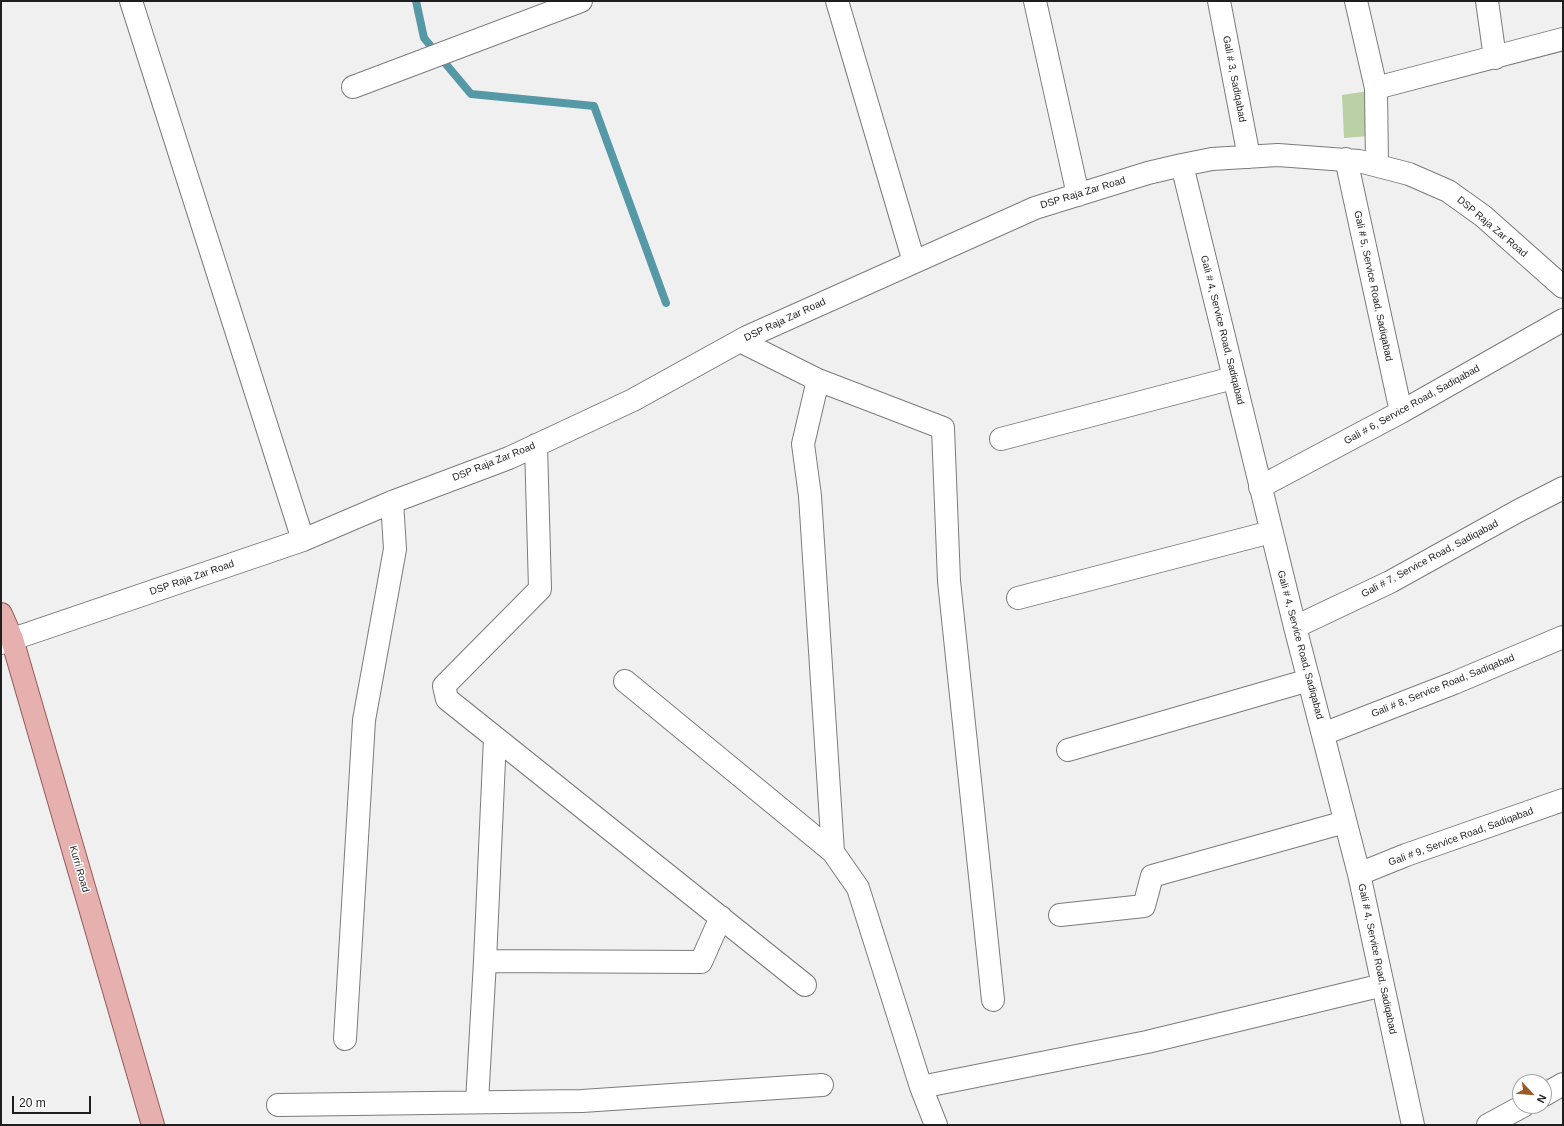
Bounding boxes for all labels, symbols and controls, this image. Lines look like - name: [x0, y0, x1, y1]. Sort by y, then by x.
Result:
- street label: Gali # 3, Sadiqabad: [1220, 35, 1248, 123]
- street label: DSP Raja Zar Road: [1039, 174, 1127, 212]
- street label: DSP Raja Zar Road: [1454, 194, 1530, 260]
- street label: Gali # 5, Service Road, Sadiqabad: [1351, 210, 1395, 362]
- street label: Gali # 4, Service Road, Sadiqabad: [1198, 254, 1246, 406]
- street label: DSP Raja Zar Road: [742, 296, 828, 344]
- street label: Gali # 6, Service Road, Sadiqabad: [1342, 363, 1482, 447]
- street label: DSP Raja Zar Road: [451, 440, 537, 484]
- street label: Gali # 7, Service Road, Sadiqabad: [1359, 518, 1501, 600]
- street label: DSP Raja Zar Road: [148, 558, 236, 598]
- street label: Gali # 4, Service Road, Sadiqabad: [1274, 569, 1326, 721]
- street label: Gali # 8, Service Road, Sadiqabad: [1370, 652, 1516, 720]
- street label: Gali # 9, Service Road, Sadiqabad: [1387, 805, 1535, 869]
- street label: Kurri Road: [67, 844, 91, 894]
- street label: Gali # 4, Service Road, Sadiqabad: [1355, 883, 1399, 1035]
- north arrow: [1512, 1074, 1552, 1114]
- scale bar: [14, 1088, 93, 1114]
- text: N: [1535, 1093, 1549, 1105]
- text: 20 m: [19, 1096, 46, 1110]

